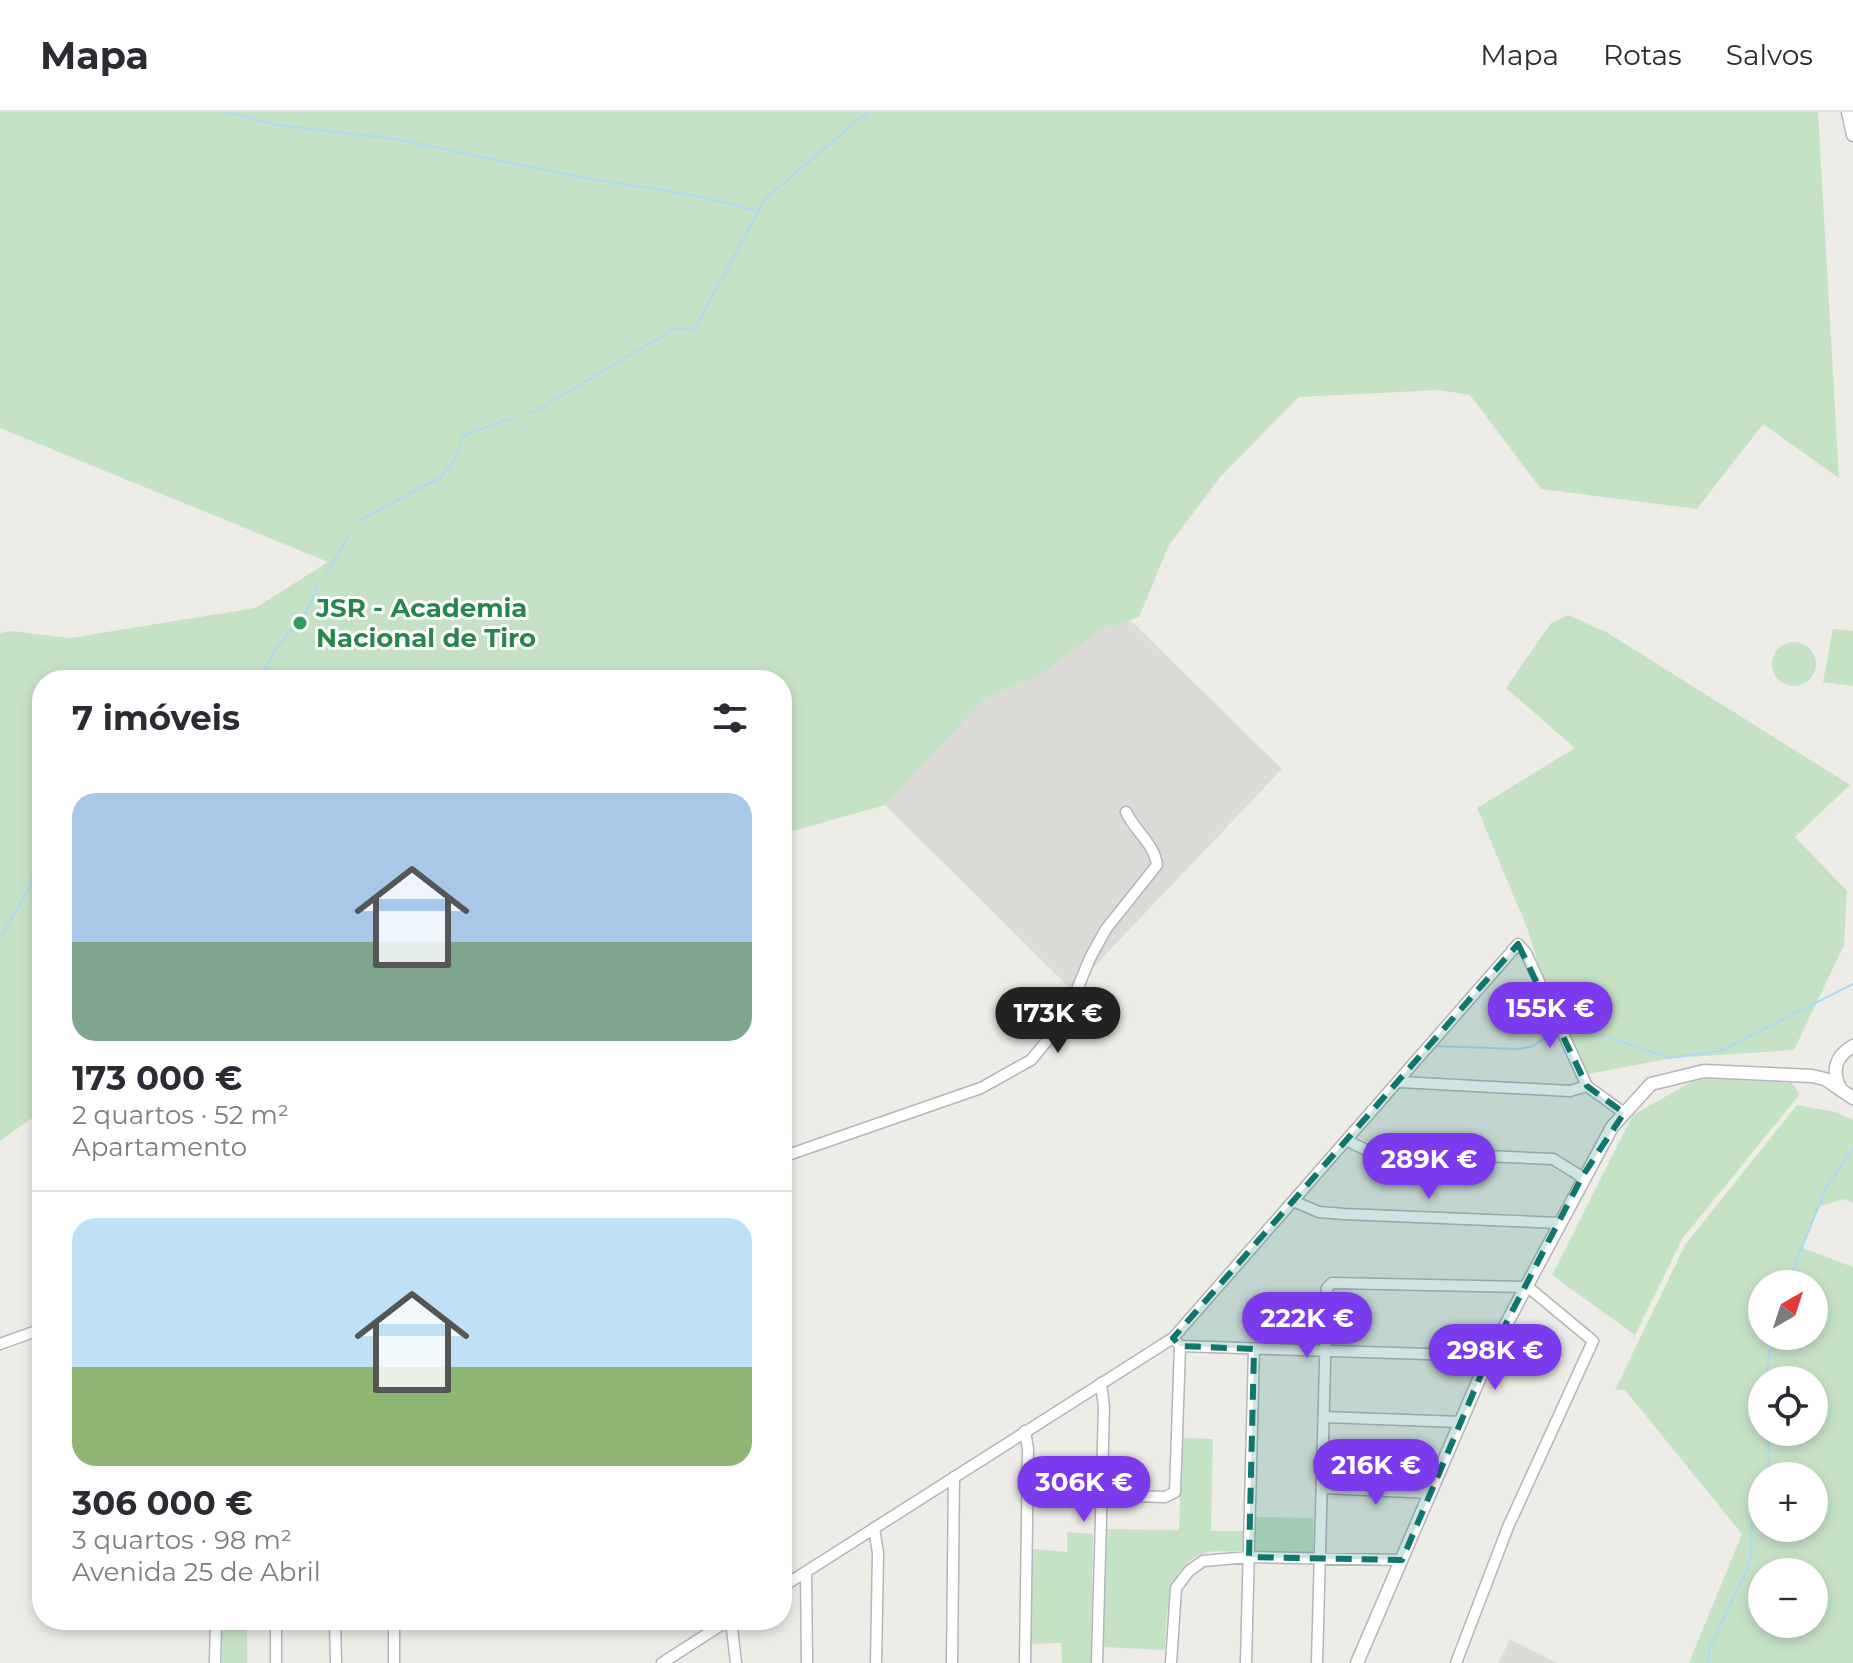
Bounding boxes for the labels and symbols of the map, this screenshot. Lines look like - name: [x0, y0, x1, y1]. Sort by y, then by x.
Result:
- place label: JSR - Academia Nacional de Tiro: [315, 592, 536, 654]
- marker: JSR - Academia Nacional de Tiro: [291, 614, 309, 632]
- pin: 155K €: [1485, 982, 1615, 1050]
- pin: 173K €: [993, 987, 1123, 1055]
- pin: 289K €: [1364, 1133, 1494, 1201]
- north arrow: [1748, 1270, 1828, 1350]
- pin: 222K €: [1242, 1292, 1372, 1360]
- pin: 298K €: [1430, 1324, 1560, 1392]
- pin: 216K €: [1311, 1439, 1441, 1507]
- pin: 306K €: [1019, 1456, 1149, 1524]

